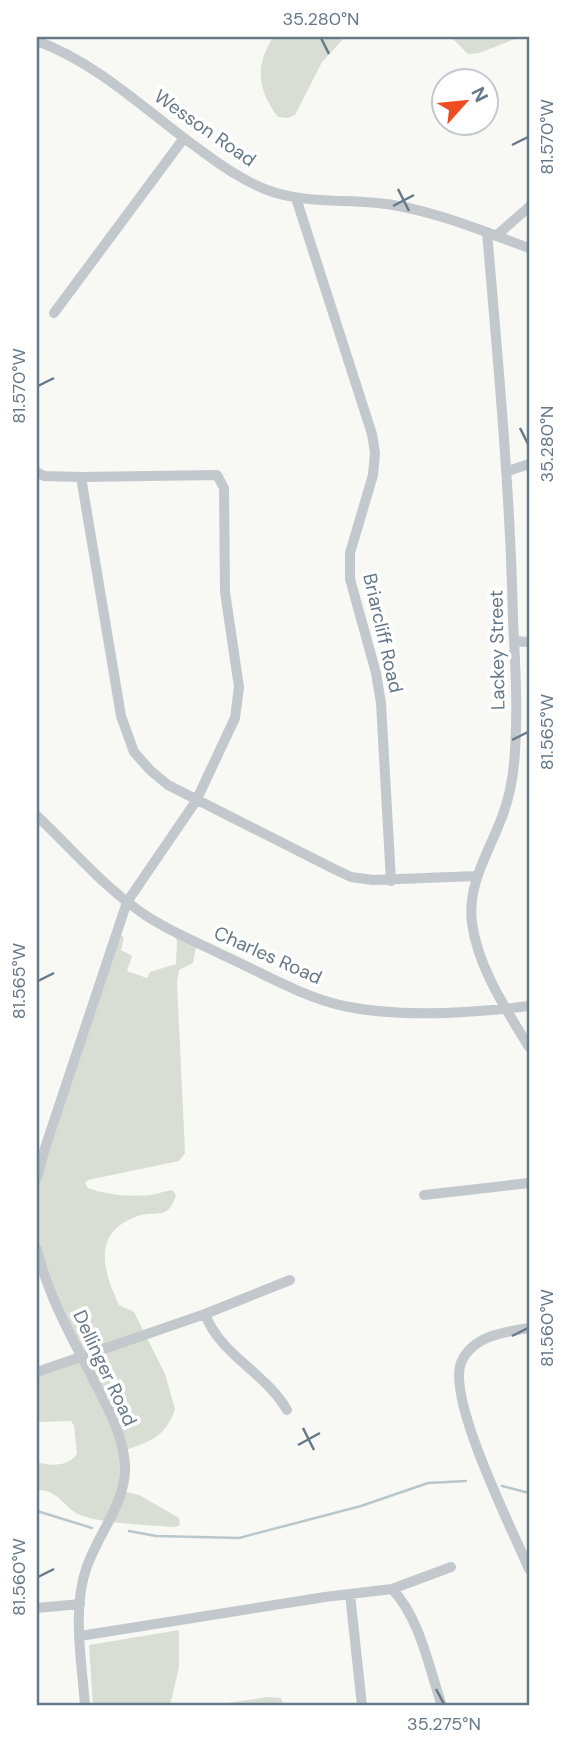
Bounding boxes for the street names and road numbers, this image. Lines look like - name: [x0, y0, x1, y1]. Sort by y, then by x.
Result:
- street label: Wesson Road: [149, 84, 261, 172]
- street label: Briarcliff Road: [357, 571, 409, 695]
- street label: Lackey Street: [483, 590, 511, 710]
- street label: Charles Road: [210, 920, 326, 990]
- street label: Dellinger Road: [67, 1306, 143, 1430]

